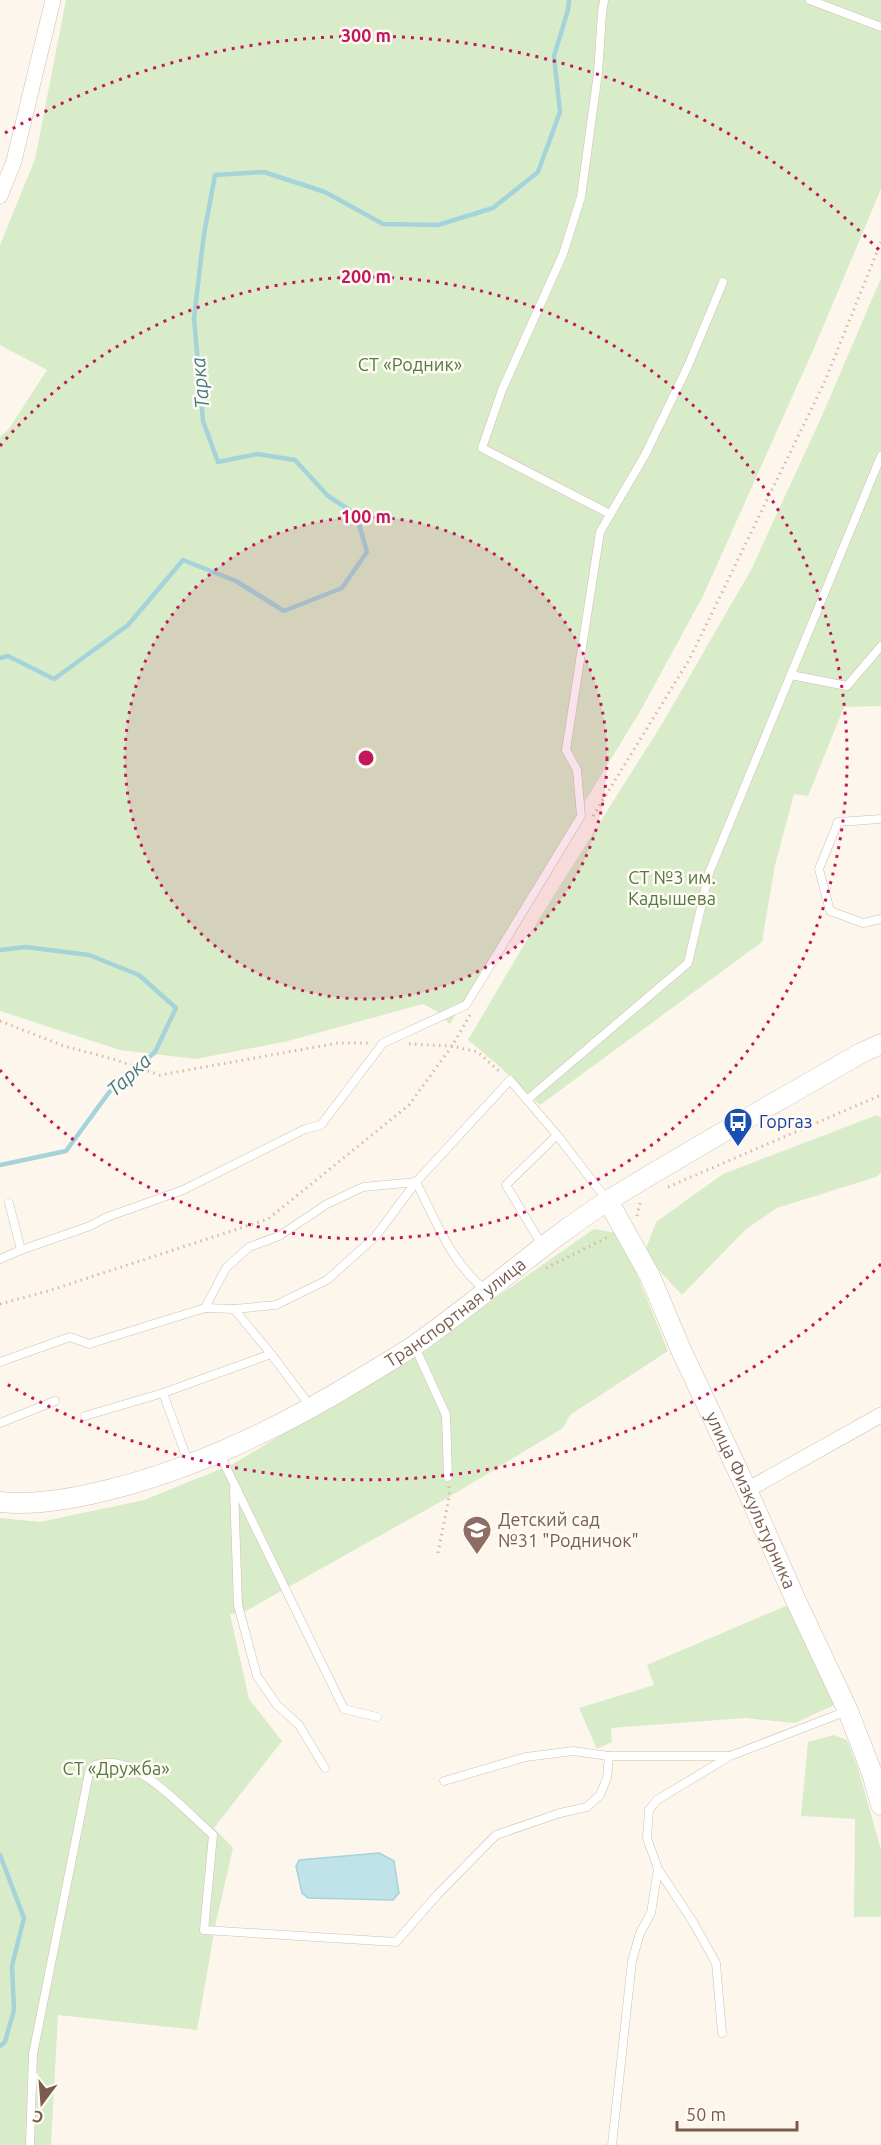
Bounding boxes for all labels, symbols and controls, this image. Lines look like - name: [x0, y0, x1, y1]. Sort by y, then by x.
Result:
- text: 300 m: [341, 25, 391, 45]
- text: 200 m: [341, 266, 391, 286]
- park label: СТ «Родник»: [358, 354, 462, 374]
- water label: Тарка: [186, 356, 213, 410]
- text: 100 m: [341, 506, 391, 526]
- centre of rings: [356, 748, 376, 768]
- park label: СТ №3 им. Кадышева: [628, 867, 716, 908]
- water label: Тарка: [102, 1048, 156, 1101]
- bus stop icon: Горгаз: [722, 1106, 754, 1148]
- place label: Горгаз: [759, 1111, 812, 1131]
- street label: Транспортная улица: [381, 1253, 529, 1371]
- street label: улица Физкультурника: [703, 1408, 800, 1592]
- place label: Детский сад №31 "Родничок": [498, 1509, 639, 1550]
- school or university icon: Детский сад №31 "Родничок": [461, 1514, 493, 1556]
- park label: СТ «Дружба»: [62, 1758, 170, 1778]
- north arrow: [12, 2073, 72, 2133]
- scale bar: [677, 2094, 797, 2132]
- text: 50 m: [686, 2104, 726, 2124]
- text: С: [30, 2107, 45, 2127]

